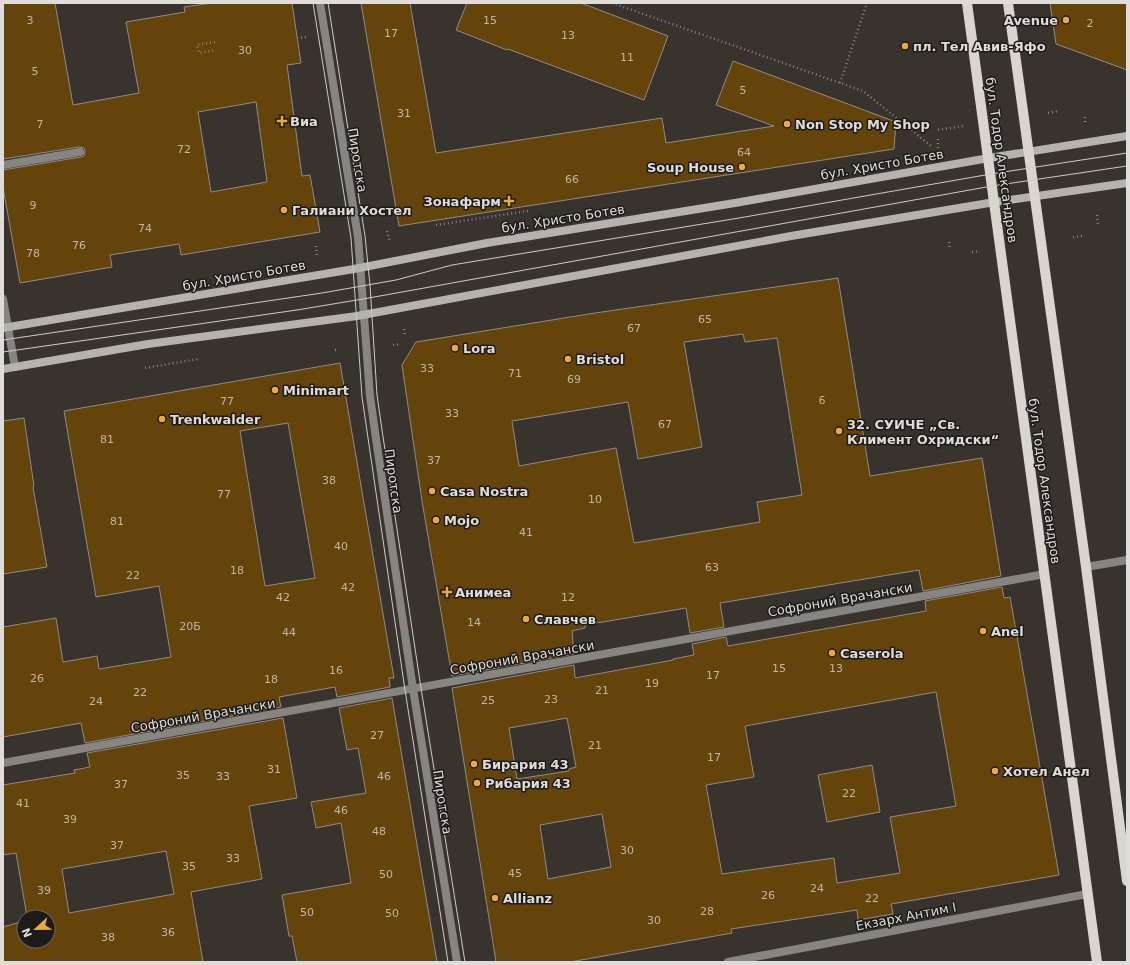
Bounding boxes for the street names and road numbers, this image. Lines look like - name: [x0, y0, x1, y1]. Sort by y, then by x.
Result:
- street label: бул. Тодор Александров: [982, 76, 1021, 244]
- street label: Пиротска: [345, 127, 370, 193]
- street label: бул. Христо Ботев: [819, 146, 945, 183]
- street label: бул. Христо Ботев: [500, 201, 626, 236]
- street label: бул. Христо Ботев: [181, 257, 307, 294]
- street label: бул. Тодор Александров: [1025, 397, 1064, 565]
- street label: Пиротска: [382, 448, 405, 514]
- street label: Софроний Врачански: [767, 579, 914, 620]
- street label: Софроний Врачански: [449, 637, 596, 678]
- street label: Софроний Врачански: [130, 695, 277, 736]
- street label: Пиротска: [430, 769, 455, 835]
- street label: Екзарх Антим I: [854, 899, 958, 934]

